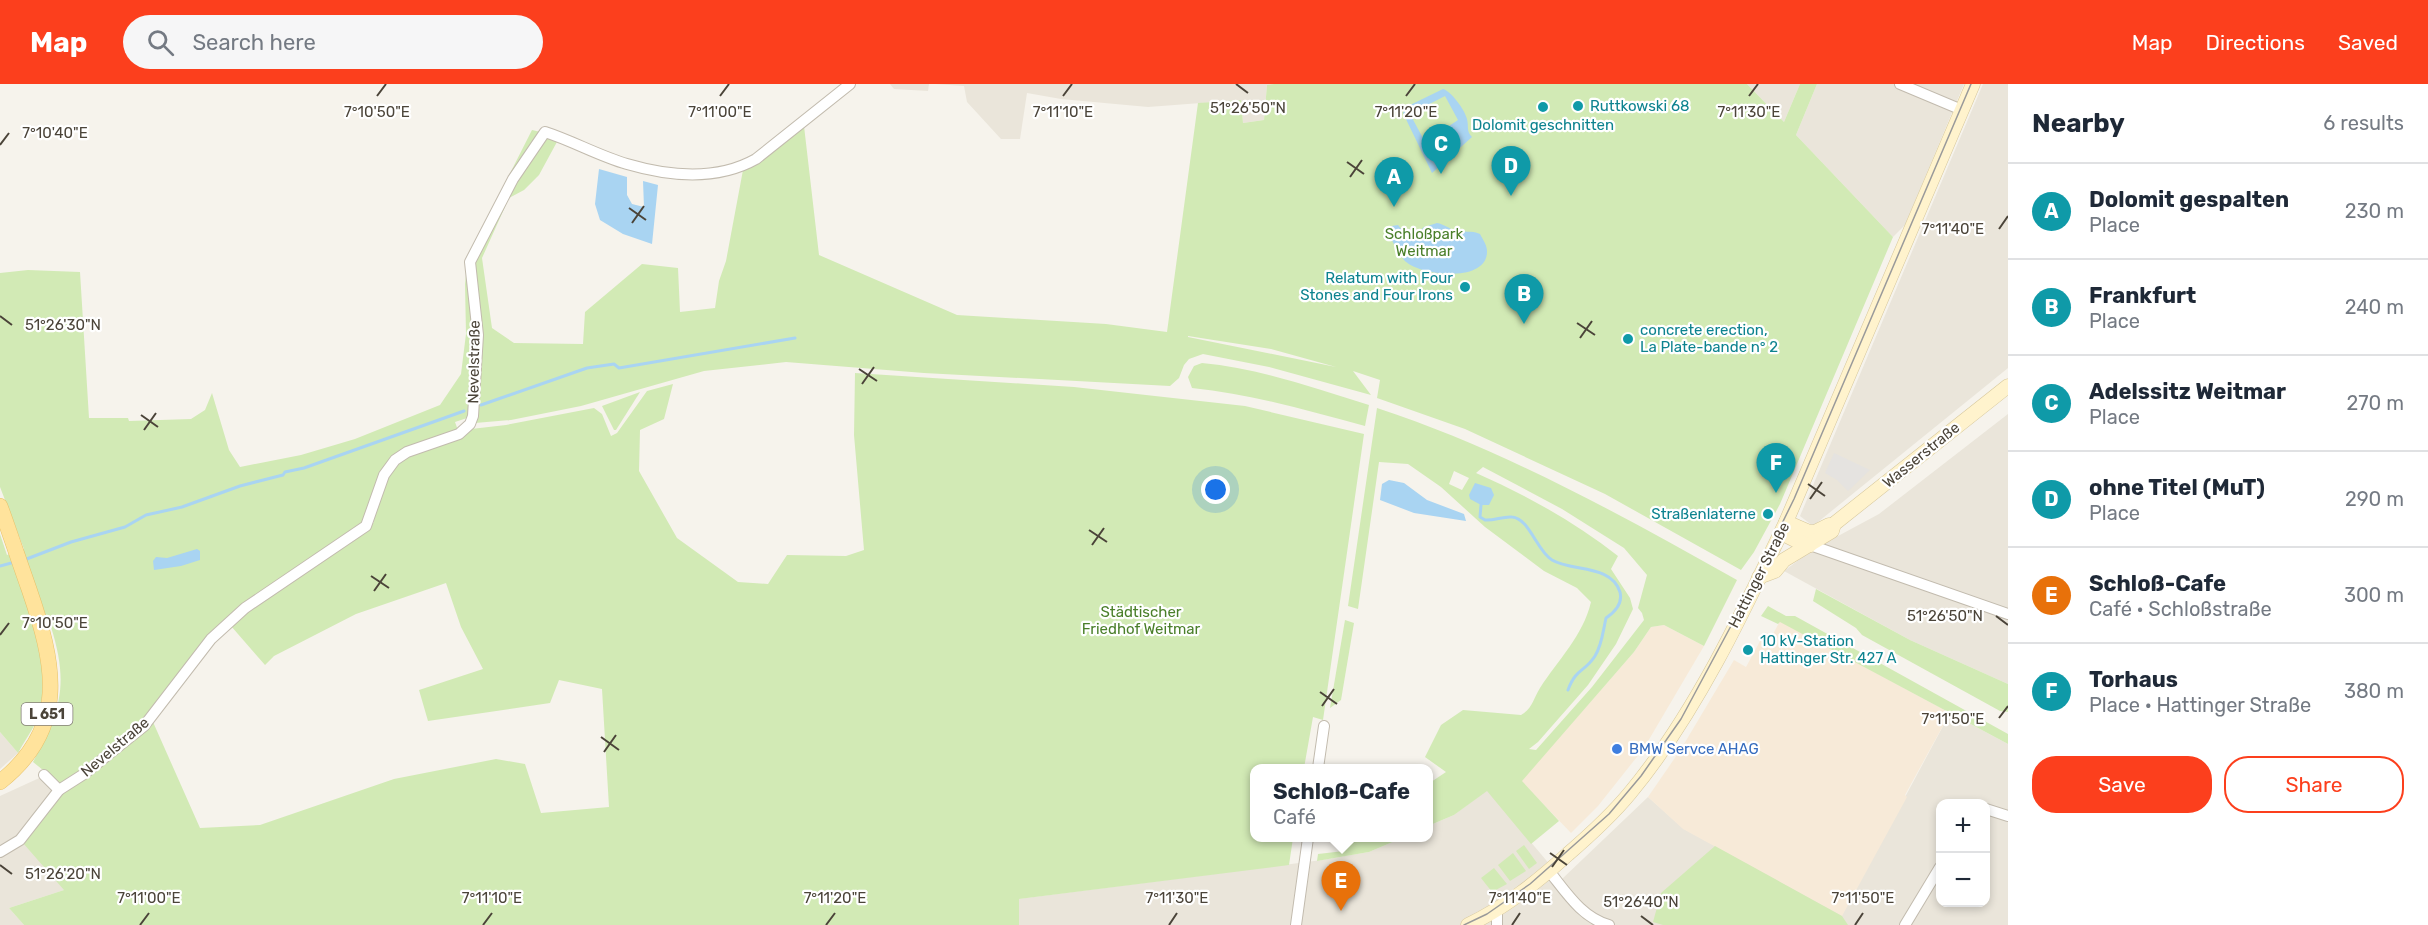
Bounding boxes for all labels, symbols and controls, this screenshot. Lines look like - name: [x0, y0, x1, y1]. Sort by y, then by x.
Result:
- search box: [123, 15, 543, 69]
- text: Map: [30, 26, 87, 59]
- icon: search: [144, 26, 177, 59]
- text: Search here: [192, 29, 316, 56]
- text: Map: [2132, 30, 2173, 55]
- text: Directions: [2206, 30, 2305, 55]
- text: Saved: [2338, 30, 2398, 55]
- place label: Ruttkowski 68: [1590, 97, 1690, 115]
- text: 51°26'50"N: [1210, 99, 1286, 117]
- marker: Ruttkowski 68: [1571, 99, 1585, 113]
- marker: Dolomit geschnitten: [1536, 100, 1550, 114]
- text: 7°10'50"E: [344, 103, 410, 121]
- text: 7°11'00"E: [688, 103, 752, 121]
- text: 7°11'10"E: [1033, 103, 1093, 121]
- text: 7°11'20"E: [1375, 103, 1437, 121]
- text: 7°11'30"E: [1718, 103, 1780, 121]
- text: Nearby: [2032, 108, 2125, 139]
- text: 6 results: [2323, 111, 2404, 135]
- place label: Dolomit geschnitten: [1472, 116, 1614, 134]
- text: 7°10'40"E: [22, 124, 88, 142]
- pin: C: [1422, 124, 1460, 174]
- pin: D: [1492, 147, 1530, 196]
- pin: A: [1374, 158, 1414, 207]
- text: Dolomit gespalten: [2089, 186, 2289, 213]
- text: A: [2044, 199, 2059, 223]
- text: 230 m: [2345, 199, 2404, 223]
- text: Place: [2089, 213, 2140, 237]
- text: 7°11'40"E: [1922, 220, 1984, 238]
- park label: Schloßpark Weitmar: [1385, 225, 1464, 260]
- place label: Relatum with Four Stones and Four Irons: [1300, 269, 1453, 304]
- pin: B: [1504, 274, 1544, 324]
- marker: Relatum with Four Stones and Four Irons: [1458, 280, 1472, 294]
- text: Frankfurt: [2089, 282, 2196, 309]
- text: B: [2044, 295, 2059, 319]
- text: 240 m: [2345, 295, 2404, 319]
- text: Place: [2089, 309, 2140, 333]
- text: 51°26'30"N: [25, 316, 101, 334]
- street label: Nevelstraße: [464, 320, 484, 404]
- place label: concrete erection, La Plate-bande n° 2: [1640, 321, 1778, 356]
- marker: concrete erection, La Plate-bande n° 2: [1621, 332, 1635, 346]
- text: Adelssitz Weitmar: [2089, 378, 2286, 405]
- text: C: [2044, 391, 2059, 415]
- text: 270 m: [2347, 391, 2404, 415]
- text: Place: [2089, 405, 2140, 429]
- street label: Wasserstraße: [1879, 418, 1963, 492]
- pin: F: [1756, 444, 1796, 493]
- text: ohne Titel (MuT): [2089, 474, 2265, 501]
- your location: [1201, 475, 1230, 504]
- text: D: [2044, 487, 2059, 511]
- text: 290 m: [2345, 487, 2404, 511]
- text: Place: [2089, 501, 2140, 525]
- place label: Straßenlaterne: [1651, 505, 1756, 523]
- marker: Straßenlaterne: [1761, 507, 1775, 521]
- street label: Hattinger Straße: [1725, 519, 1793, 631]
- text: Schloß-Cafe: [2089, 570, 2226, 597]
- text: E: [2045, 583, 2058, 607]
- text: 300 m: [2344, 583, 2404, 607]
- text: Café · Schloßstraße: [2089, 597, 2272, 621]
- park label: Städtischer Friedhof Weitmar: [1082, 603, 1201, 638]
- text: 51°26'50"N: [1907, 607, 1983, 625]
- text: 7°10'50"E: [22, 614, 88, 632]
- place label: 10 kV-Station Hattinger Str. 427 A: [1760, 632, 1896, 667]
- marker: 10 kV-Station Hattinger Str. 427 A: [1741, 643, 1755, 657]
- text: Torhaus: [2089, 666, 2178, 693]
- text: F: [2045, 679, 2058, 703]
- text: 380 m: [2344, 679, 2404, 703]
- text: Place · Hattinger Straße: [2089, 693, 2311, 717]
- road number: L 651: [22, 703, 72, 725]
- text: 7°11'50"E: [1922, 710, 1984, 728]
- street label: Nevelstraße: [77, 713, 153, 781]
- place label: BMW Servce AHAG: [1629, 740, 1759, 758]
- marker: BMW Servce AHAG: [1610, 742, 1624, 756]
- button: Save: [2032, 756, 2212, 813]
- button: Share: [2224, 756, 2404, 813]
- popup: [1250, 764, 1433, 842]
- text: Schloß-Cafe: [1273, 778, 1410, 805]
- map controls: [1936, 799, 1990, 907]
- button: +: [1936, 799, 1990, 853]
- text: Café: [1273, 805, 1316, 829]
- button: −: [1936, 853, 1990, 907]
- pin: E: [1322, 862, 1360, 911]
- text: 51°26'20"N: [25, 865, 101, 883]
- text: 7°11'00"E: [117, 889, 181, 907]
- text: 7°11'10"E: [462, 889, 522, 907]
- text: 7°11'20"E: [804, 889, 866, 907]
- text: 7°11'30"E: [1146, 889, 1208, 907]
- text: 7°11'40"E: [1489, 889, 1551, 907]
- text: 7°11'50"E: [1832, 889, 1894, 907]
- text: 51°26'40"N: [1603, 893, 1679, 911]

